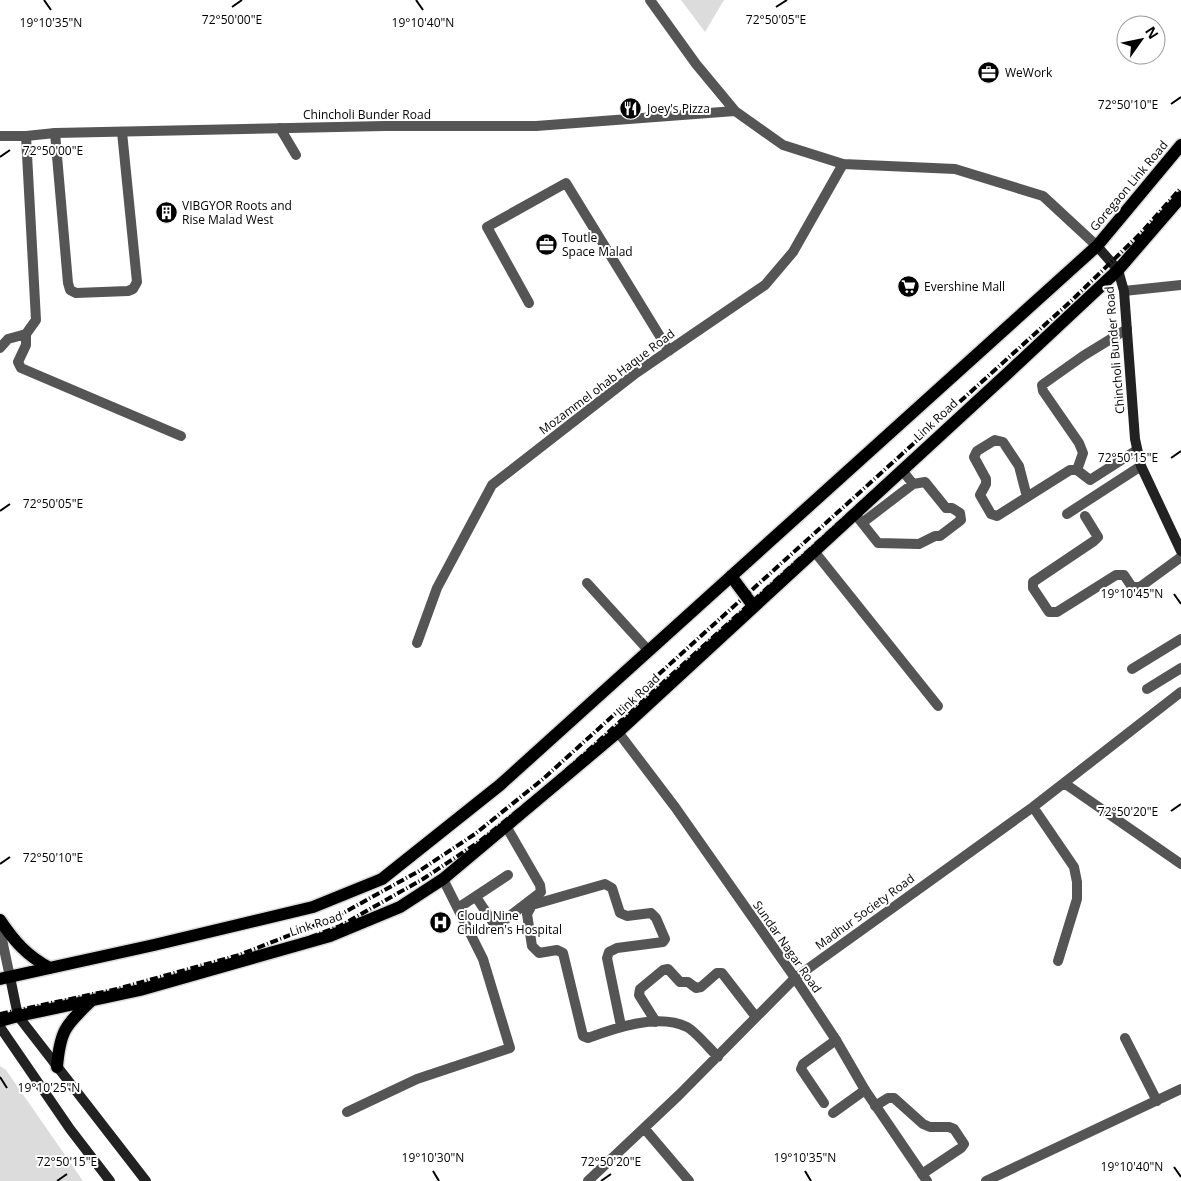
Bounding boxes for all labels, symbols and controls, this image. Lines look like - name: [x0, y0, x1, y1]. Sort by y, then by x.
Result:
- text: 72°50'00"E: [202, 11, 262, 28]
- text: 72°50'05"E: [746, 11, 806, 28]
- text: 19°10'35"N: [20, 14, 82, 31]
- text: 19°10'40"N: [392, 14, 454, 31]
- north arrow: [1116, 15, 1166, 65]
- text: N: [1141, 23, 1163, 43]
- office icon: WeWork: [977, 61, 1001, 85]
- place label: WeWork: [1005, 64, 1053, 81]
- text: 72°50'10"E: [1098, 96, 1158, 113]
- restaurant icon: Joey's Pizza: [619, 97, 643, 121]
- place label: Joey's Pizza: [646, 100, 710, 117]
- street label: Chincholi Bunder Road: [303, 106, 431, 123]
- street label: Goregaon Link Road: [1086, 137, 1172, 234]
- text: 72°50'00"E: [23, 142, 83, 159]
- place label: VIBGYOR Roots and Rise Malad West: [182, 197, 292, 228]
- building icon: VIBGYOR Roots and Rise Malad West: [154, 201, 178, 225]
- place label: Toutle Space Malad: [562, 229, 633, 260]
- office icon: Toutle Space Malad: [534, 233, 558, 257]
- supermarket icon: Evershine Mall: [896, 275, 920, 299]
- place label: Evershine Mall: [924, 278, 1005, 295]
- street label: Chincholi Bunder Road: [1100, 286, 1129, 415]
- street label: Mozammel ohab Haque Road: [535, 325, 678, 438]
- street label: Link Road: [910, 395, 961, 445]
- text: 72°50'15"E: [1098, 449, 1158, 466]
- text: 72°50'05"E: [23, 495, 83, 512]
- text: 19°10'45"N: [1101, 585, 1163, 602]
- street label: Link Road: [612, 670, 663, 720]
- text: 72°50'20"E: [1098, 803, 1158, 820]
- text: 72°50'10"E: [23, 849, 83, 866]
- street label: Madhur Society Road: [812, 870, 918, 953]
- street label: Sundar Nagar Road: [749, 897, 826, 996]
- street label: Link Road: [287, 907, 344, 940]
- place label: Cloud Nine Children's Hospital: [457, 907, 562, 938]
- hospital icon: Cloud Nine Children's Hospital: [429, 911, 453, 935]
- text: 19°10'25"N: [18, 1079, 80, 1096]
- text: 19°10'30"N: [402, 1149, 464, 1166]
- text: 19°10'35"N: [774, 1149, 836, 1166]
- text: 72°50'15"E: [37, 1153, 97, 1170]
- text: 72°50'20"E: [581, 1153, 641, 1170]
- text: 19°10'40"N: [1101, 1158, 1163, 1175]

